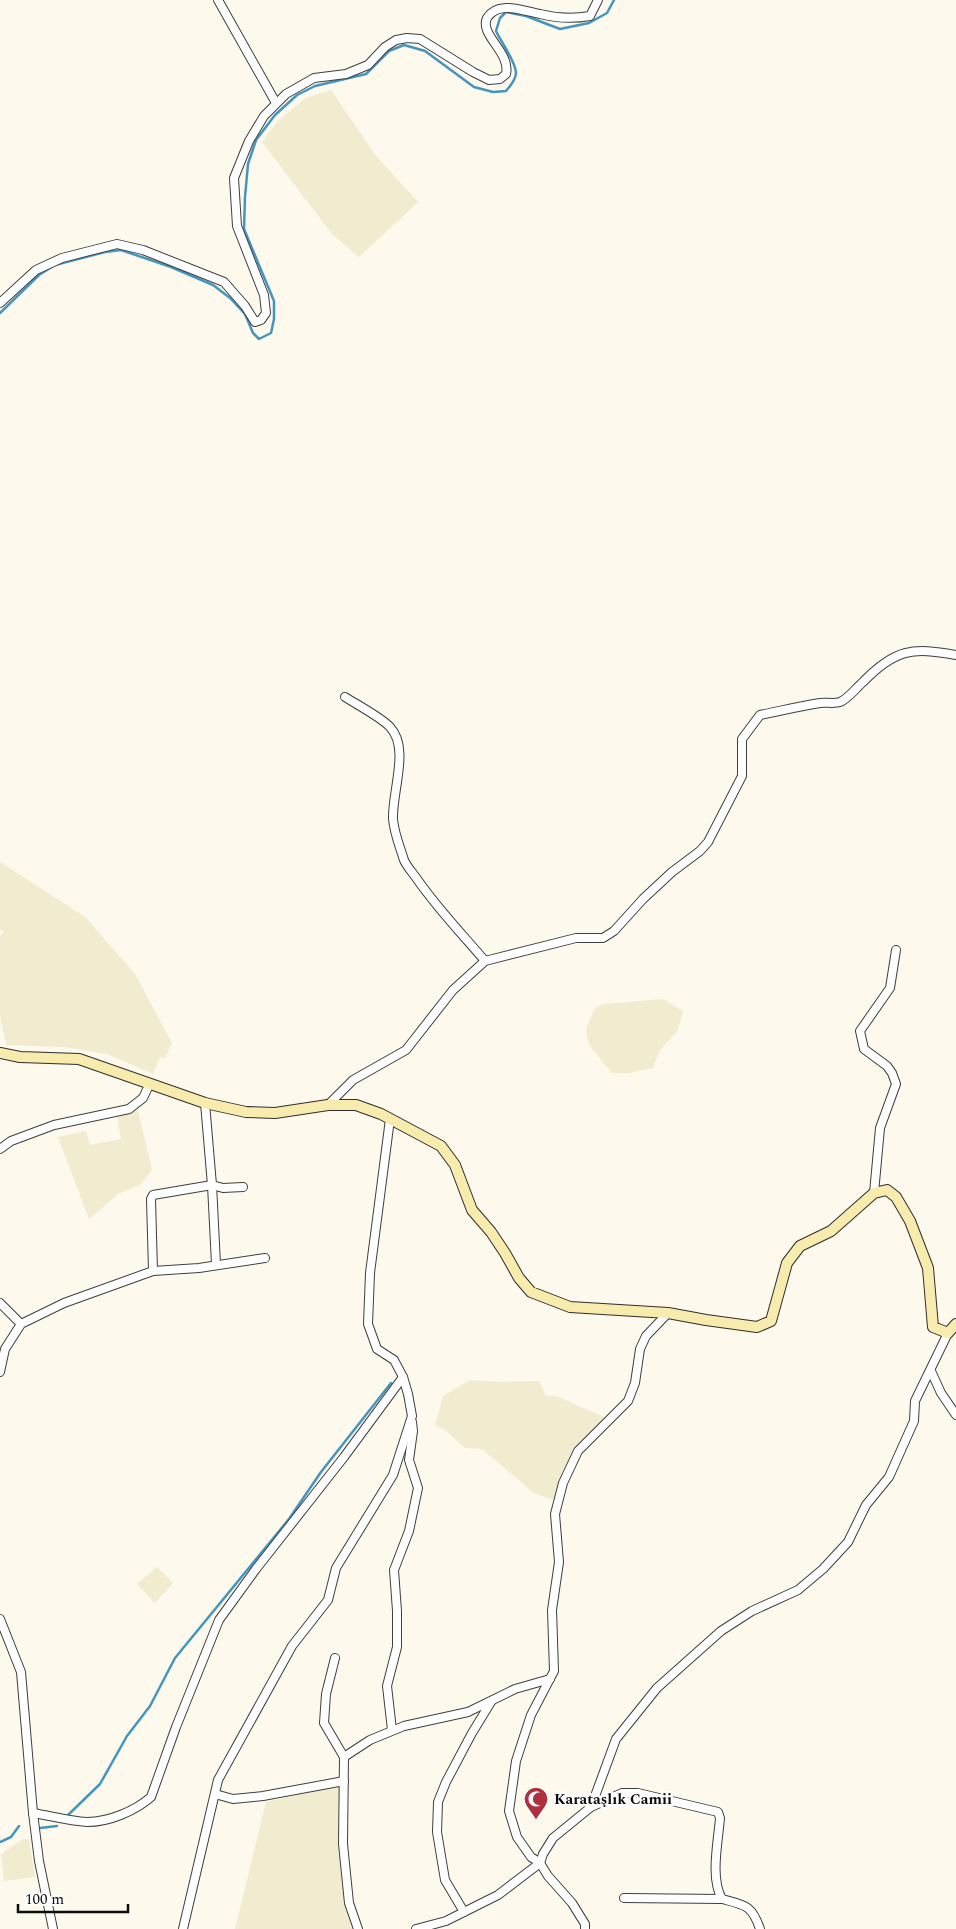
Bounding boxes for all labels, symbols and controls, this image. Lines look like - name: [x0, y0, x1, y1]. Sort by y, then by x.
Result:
- mosque icon: Karataşlık Camii: [523, 1786, 549, 1820]
- place label: Karataşlık Camii: [554, 1788, 672, 1811]
- scale bar: [18, 1882, 128, 1914]
- text: 100 m: [25, 1888, 64, 1911]

